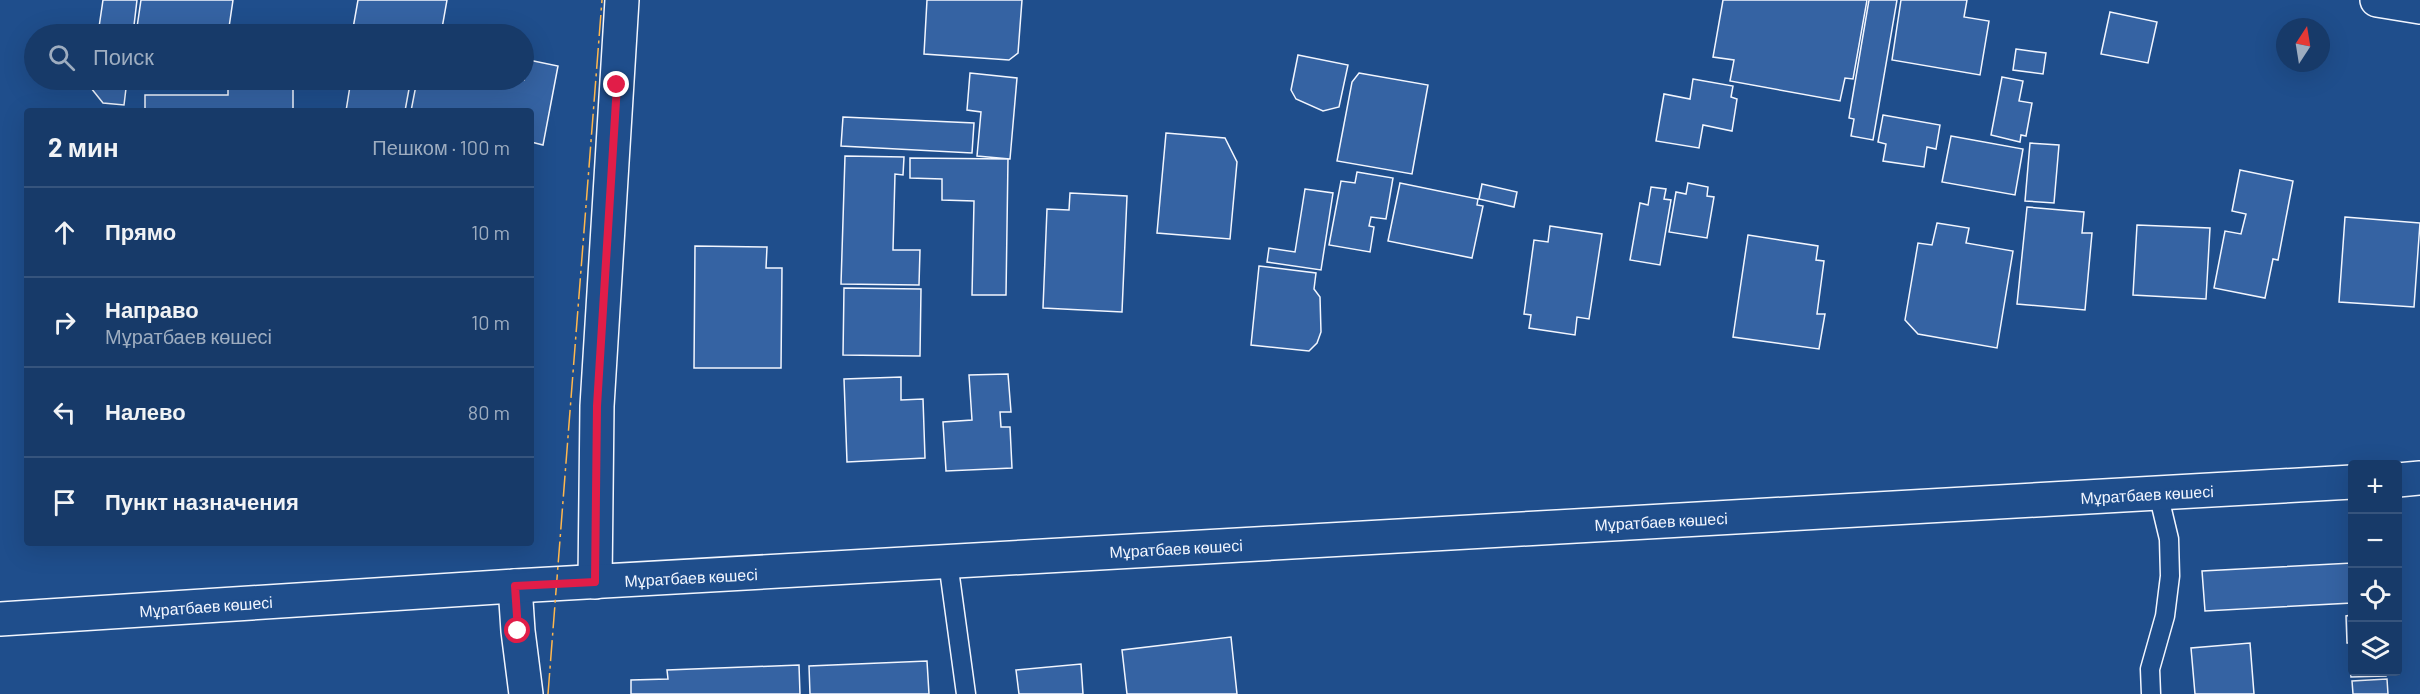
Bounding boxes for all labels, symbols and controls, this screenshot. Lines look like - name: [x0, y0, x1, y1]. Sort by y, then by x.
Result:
- north arrow: [2276, 18, 2330, 72]
- search box: [24, 24, 534, 90]
- icon: search: [45, 41, 78, 74]
- text: Поиск: [93, 43, 154, 69]
- route end: [603, 71, 629, 97]
- text: 2 мин: [48, 131, 119, 162]
- text: Пешком · 100 m: [372, 135, 510, 159]
- icon: ahead: [48, 216, 81, 249]
- text: Прямо: [105, 218, 176, 244]
- text: 10 m: [471, 220, 510, 244]
- text: Направо: [105, 296, 199, 322]
- icon: right: [48, 306, 81, 339]
- text: 10 m: [471, 310, 510, 334]
- text: Мұратбаев көшесі: [105, 324, 272, 348]
- icon: left: [48, 396, 81, 429]
- text: Налево: [105, 398, 186, 424]
- text: 80 m: [468, 400, 510, 424]
- map controls: [2348, 460, 2402, 676]
- button: +: [2348, 460, 2402, 514]
- street label: Мұратбаев көшесі: [2080, 481, 2214, 507]
- icon: arrive: [48, 486, 81, 519]
- text: Пункт назначения: [105, 488, 299, 514]
- street label: Мұратбаев көшесі: [1594, 508, 1728, 534]
- button: −: [2348, 514, 2402, 568]
- street label: Мұратбаев көшесі: [1109, 535, 1243, 561]
- street label: Мұратбаев көшесі: [624, 564, 758, 590]
- button: locate: [2348, 568, 2402, 622]
- street label: Мұратбаев көшесі: [139, 592, 273, 620]
- route start: [504, 617, 530, 643]
- button: layers: [2348, 622, 2402, 676]

